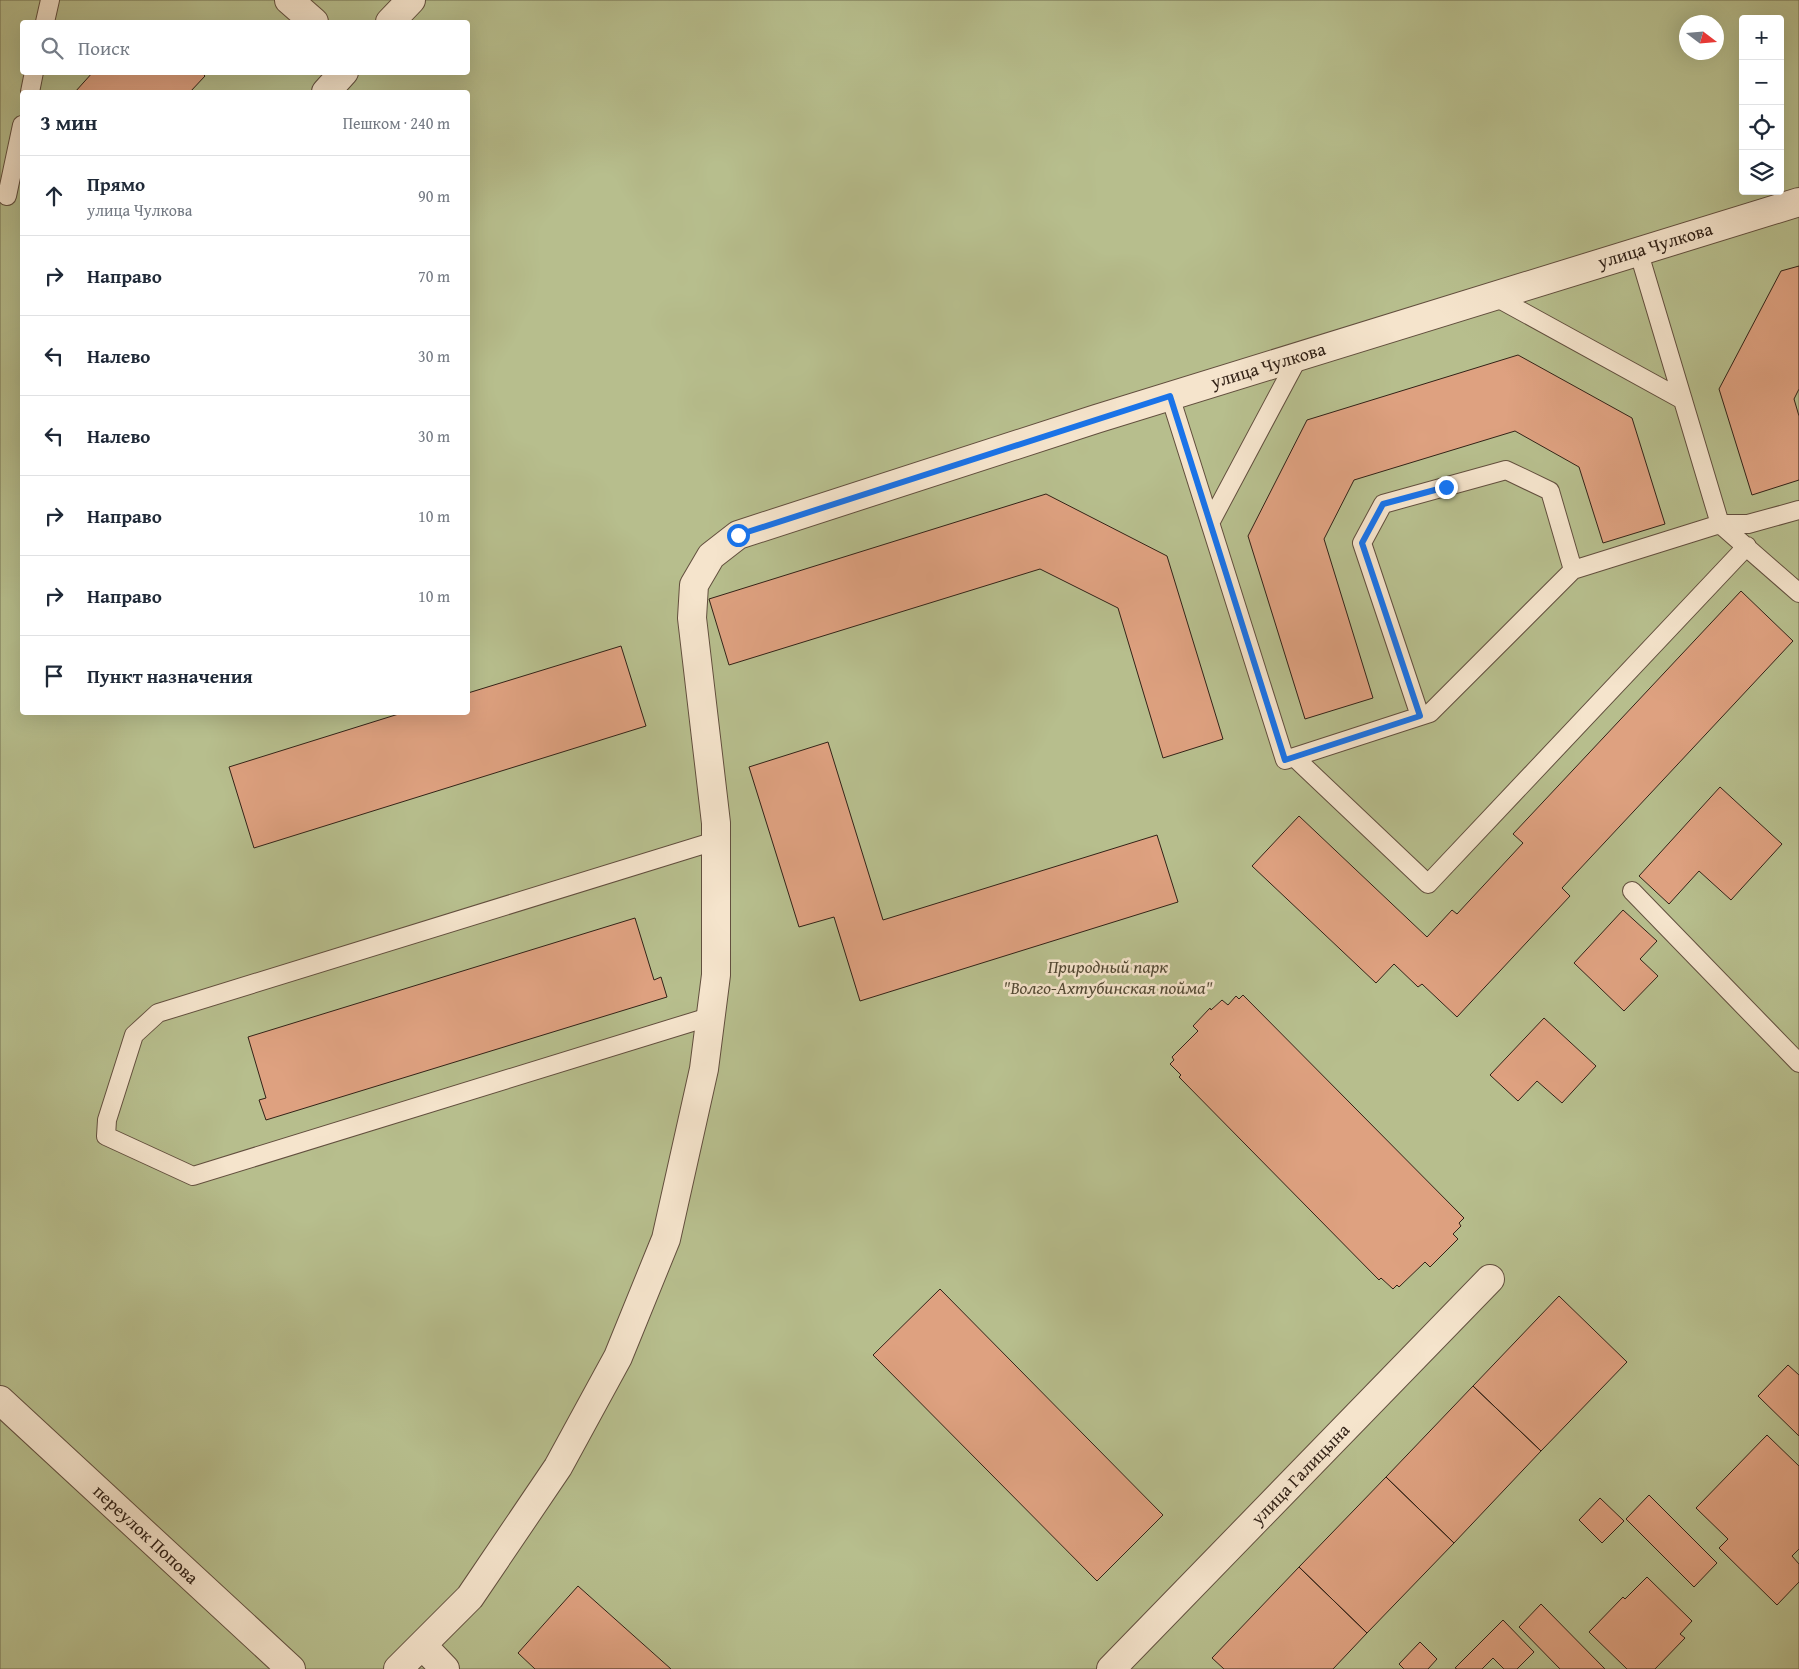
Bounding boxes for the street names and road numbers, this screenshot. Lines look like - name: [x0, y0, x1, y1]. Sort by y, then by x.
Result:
- street label: улица Чулкова: [1593, 215, 1716, 276]
- street label: улица Чулкова: [1206, 335, 1329, 396]
- street label: улица Галицына: [1244, 1417, 1356, 1532]
- street label: переулок Попова: [87, 1478, 205, 1590]

